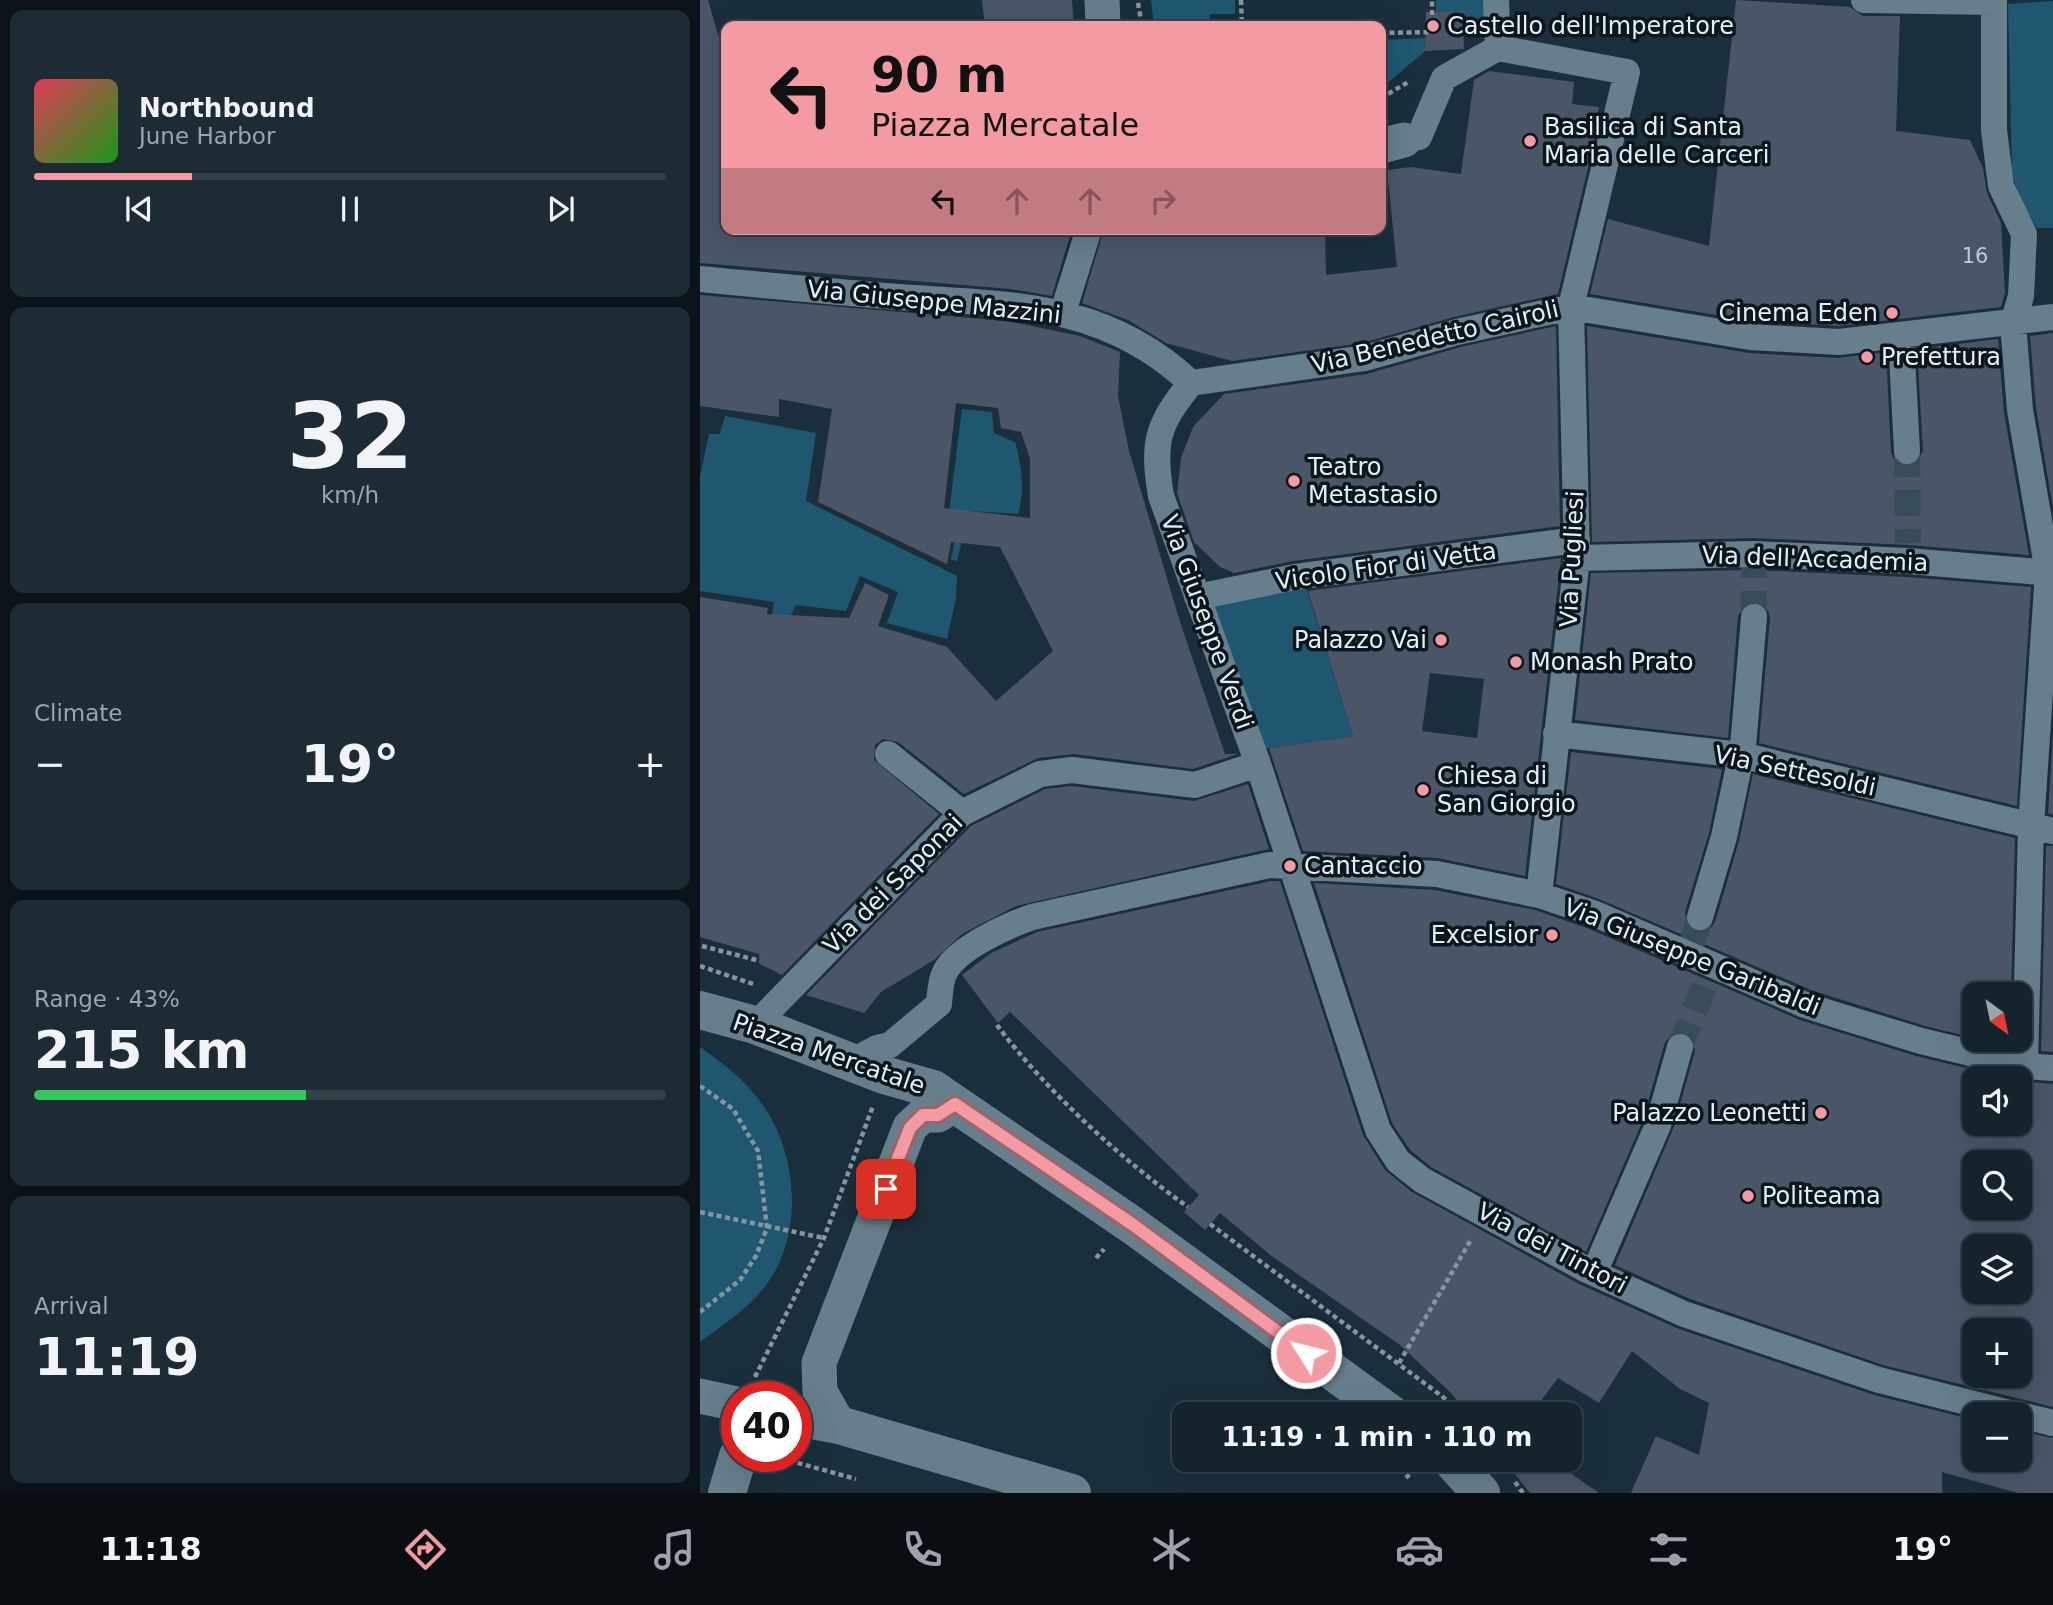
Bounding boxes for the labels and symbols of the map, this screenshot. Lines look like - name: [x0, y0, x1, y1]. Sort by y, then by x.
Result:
- place label: Castello dell'Imperatore: [1447, 12, 1734, 40]
- marker: Castello dell'Imperatore: [1425, 18, 1441, 34]
- place label: Basilica di Santa Maria delle Carceri: [1544, 113, 1769, 169]
- marker: Basilica di Santa Maria delle Carceri: [1522, 133, 1538, 149]
- house number: 16: [1962, 244, 1988, 268]
- street label: Via Giuseppe Mazzini: [806, 275, 1062, 329]
- street label: Via Benedetto Cairoli: [1309, 295, 1561, 379]
- place label: Cinema Eden: [1719, 299, 1878, 327]
- marker: Cinema Eden: [1884, 305, 1900, 321]
- place label: Prefettura: [1881, 343, 2001, 371]
- marker: Prefettura: [1859, 349, 1875, 365]
- place label: Teatro Metastasio: [1307, 453, 1438, 509]
- marker: Teatro Metastasio: [1286, 473, 1302, 489]
- street label: Via Pugliesi: [1554, 490, 1590, 628]
- street label: Via Giuseppe Verdi: [1155, 511, 1259, 733]
- street label: Vicolo Fior di Vetta: [1274, 537, 1498, 595]
- street label: Via dell'Accademia: [1701, 541, 1929, 577]
- place label: Palazzo Vai: [1294, 626, 1427, 654]
- marker: Palazzo Vai: [1433, 632, 1449, 648]
- place label: Monash Prato: [1530, 648, 1693, 676]
- marker: Monash Prato: [1508, 654, 1524, 670]
- street label: Via Settesoldi: [1712, 740, 1878, 802]
- place label: Chiesa di San Giorgio: [1437, 762, 1576, 818]
- marker: Chiesa di San Giorgio: [1415, 782, 1431, 798]
- street label: Via dei Saponai: [817, 808, 969, 960]
- place label: Cantaccio: [1304, 852, 1423, 880]
- marker: Cantaccio: [1282, 858, 1298, 874]
- street label: Via Giuseppe Garibaldi: [1560, 893, 1824, 1021]
- place label: Excelsior: [1431, 921, 1538, 949]
- marker: Excelsior: [1544, 927, 1560, 943]
- north arrow: [1962, 982, 2032, 1052]
- street label: Piazza Mercatale: [729, 1008, 929, 1100]
- place label: Palazzo Leonetti: [1612, 1099, 1807, 1127]
- marker: Palazzo Leonetti: [1813, 1105, 1829, 1121]
- pin: [856, 1159, 916, 1219]
- place label: Politeama: [1762, 1182, 1881, 1210]
- marker: Politeama: [1740, 1188, 1756, 1204]
- street label: Via dei Tintori: [1472, 1197, 1632, 1299]
- position arrow: [1269, 1316, 1343, 1390]
- speed limit sign: 40: [721, 1381, 812, 1472]

